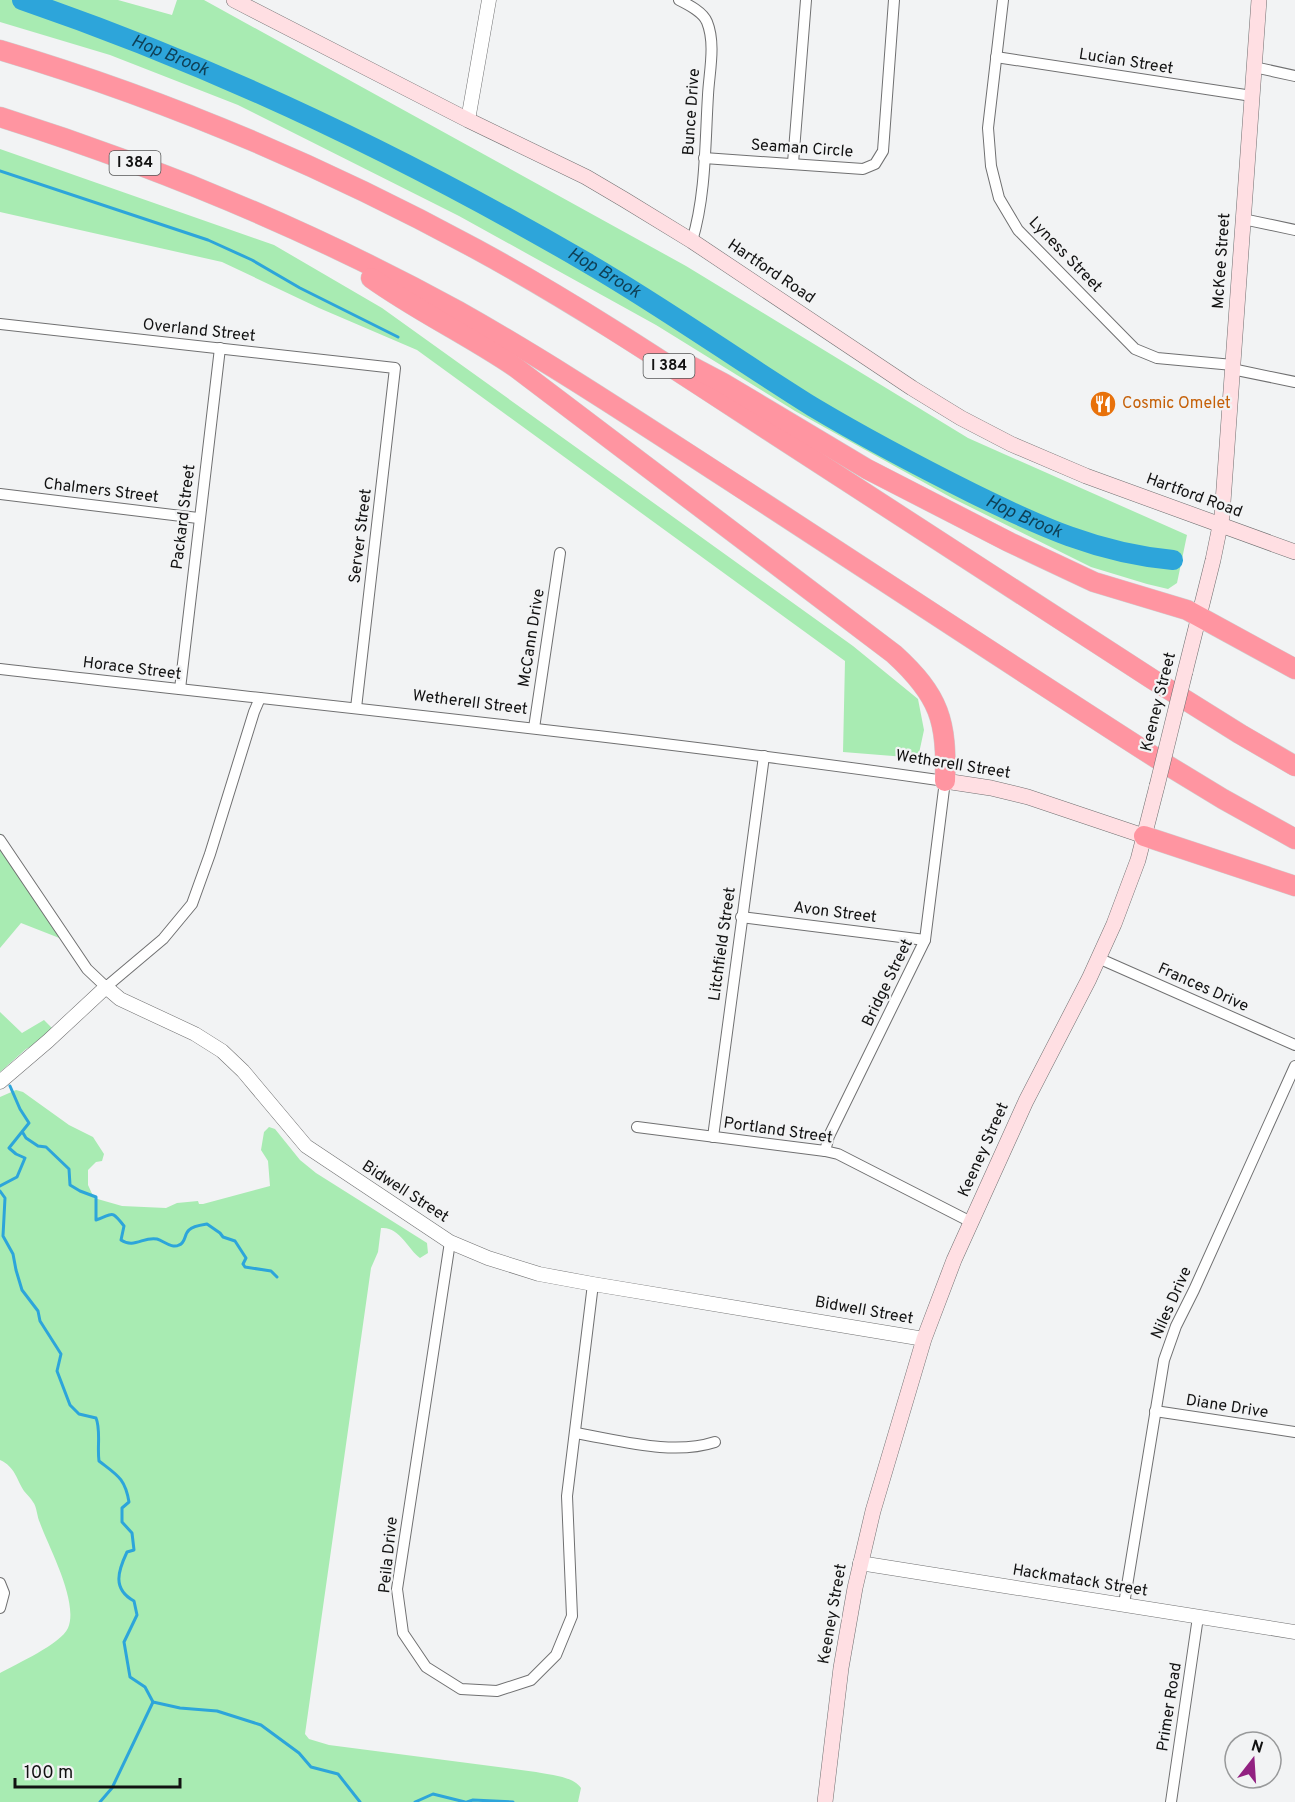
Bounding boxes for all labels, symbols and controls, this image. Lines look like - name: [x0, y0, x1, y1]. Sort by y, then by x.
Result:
- water label: Hop Brook: [128, 30, 213, 82]
- street label: Lucian Street: [1077, 45, 1175, 79]
- street label: Bunce Drive: [679, 68, 705, 156]
- street label: Seaman Circle: [750, 135, 854, 163]
- road number: I 384: [110, 151, 160, 175]
- street label: McKee Street: [1209, 212, 1235, 310]
- street label: Lyness Street: [1024, 213, 1106, 297]
- street label: Hartford Road: [723, 235, 819, 309]
- water label: Hop Brook: [563, 242, 646, 304]
- street label: Overland Street: [142, 315, 256, 347]
- road number: I 384: [644, 354, 694, 378]
- restaurant icon: Cosmic Omelet: [1088, 389, 1118, 419]
- place label: Cosmic Omelet: [1122, 394, 1231, 414]
- street label: Packard Street: [168, 463, 200, 571]
- street label: Hartford Road: [1143, 469, 1245, 523]
- street label: Chalmers Street: [42, 474, 160, 508]
- street label: Server Street: [345, 487, 377, 585]
- water label: Hop Brook: [982, 490, 1066, 544]
- street label: McCann Drive: [514, 587, 550, 689]
- street label: Keeney Street: [1137, 650, 1181, 754]
- street label: Horace Street: [82, 653, 182, 685]
- street label: Wetherell Street: [411, 686, 529, 720]
- street label: Wetherell Street: [894, 746, 1012, 784]
- street label: Litchfield Street: [705, 886, 741, 1002]
- street label: Avon Street: [792, 898, 878, 928]
- street label: Bridge Street: [858, 936, 918, 1030]
- street label: Frances Drive: [1154, 959, 1252, 1017]
- street label: Keeney Street: [954, 1100, 1014, 1200]
- street label: Portland Street: [722, 1113, 834, 1149]
- street label: Bidwell Street: [358, 1156, 452, 1228]
- street label: Niles Drive: [1147, 1264, 1197, 1342]
- street label: Bidwell Street: [813, 1293, 915, 1329]
- street label: Diane Drive: [1184, 1391, 1270, 1423]
- street label: Peila Drive: [375, 1516, 403, 1594]
- street label: Hackmatack Street: [1011, 1560, 1149, 1602]
- street label: Keeney Street: [814, 1562, 852, 1666]
- street label: Primer Road: [1153, 1661, 1187, 1753]
- north arrow: [1223, 1730, 1283, 1790]
- text: N: [1248, 1736, 1265, 1759]
- scale bar: [15, 1751, 180, 1789]
- text: 100 m: [24, 1762, 73, 1785]

